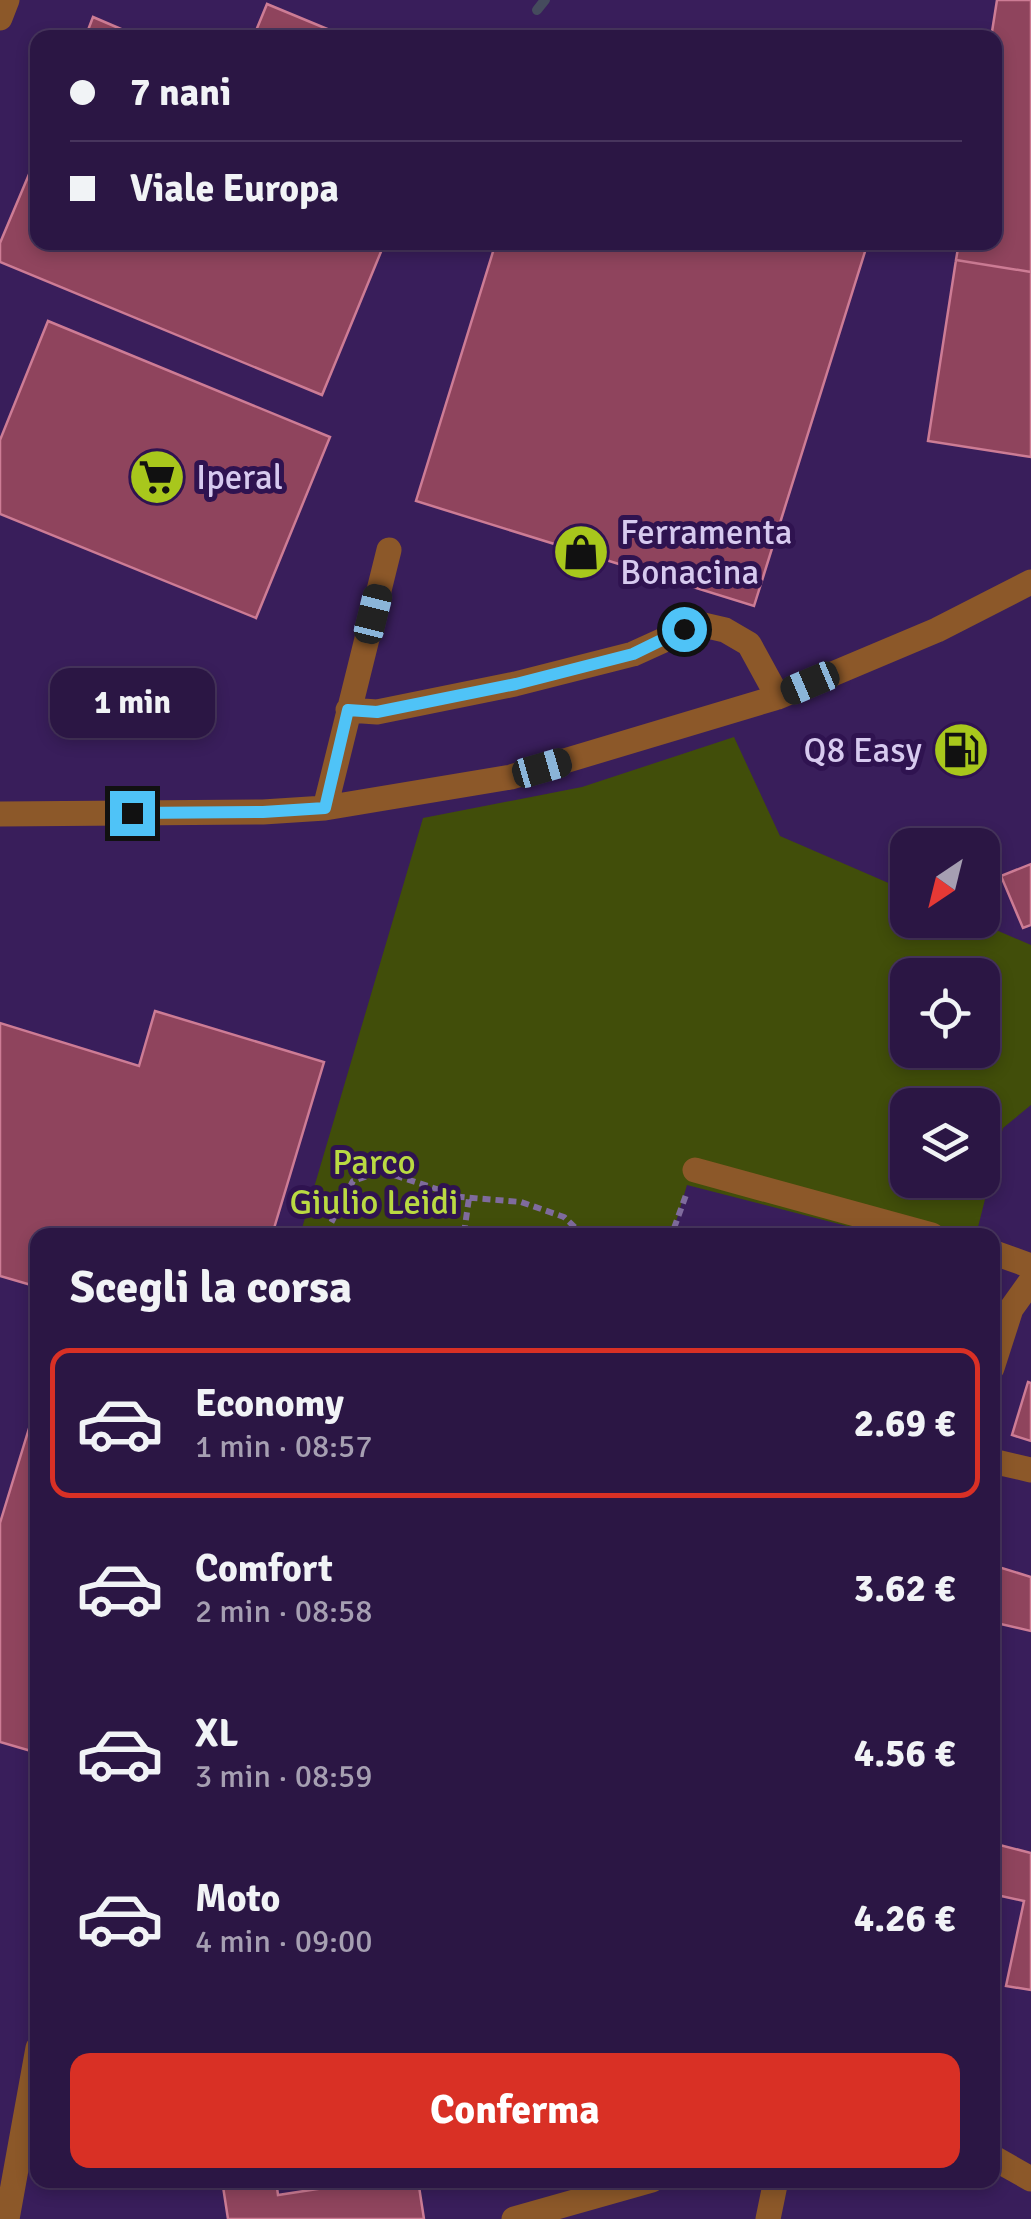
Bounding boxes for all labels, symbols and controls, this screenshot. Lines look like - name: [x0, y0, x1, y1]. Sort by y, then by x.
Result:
- text: 7 nani: [130, 69, 231, 116]
- text: Viale Europa: [130, 165, 339, 212]
- supermarket icon: Iperal: [127, 447, 187, 507]
- place label: Iperal: [196, 456, 283, 499]
- place label: Ferramenta Bonacina: [620, 511, 793, 594]
- shop icon: Ferramenta Bonacina: [551, 522, 611, 582]
- car: [351, 581, 395, 647]
- route start: [662, 607, 707, 652]
- car: [777, 657, 843, 709]
- callout: 1 min: [49, 668, 214, 738]
- text: 1 min: [94, 683, 171, 722]
- fuel station icon: Q8 Easy: [931, 720, 991, 780]
- place label: Q8 Easy: [804, 729, 922, 772]
- car: [509, 745, 575, 791]
- route end: [110, 791, 155, 836]
- north arrow: [890, 828, 1000, 938]
- map controls: [890, 828, 1000, 1198]
- button: locate: [890, 958, 1000, 1068]
- button: layers: [890, 1088, 1000, 1198]
- park label: Parco Giulio Leidi: [290, 1141, 458, 1224]
- text: Scegli la corsa: [70, 1260, 352, 1315]
- icon: car: [75, 1378, 165, 1468]
- text: Economy: [195, 1380, 344, 1427]
- text: 2.69 €: [854, 1400, 955, 1447]
- text: 1 min · 08:57: [195, 1427, 373, 1466]
- icon: car: [75, 1543, 165, 1633]
- text: Comfort: [195, 1545, 333, 1592]
- text: 3.62 €: [854, 1565, 955, 1612]
- text: 2 min · 08:58: [195, 1592, 373, 1631]
- icon: car: [75, 1708, 165, 1798]
- text: XL: [195, 1710, 238, 1757]
- text: 4.56 €: [854, 1730, 955, 1777]
- text: 3 min · 08:59: [195, 1757, 373, 1796]
- icon: car: [75, 1873, 165, 1963]
- text: Moto: [195, 1875, 280, 1922]
- text: 4.26 €: [854, 1895, 955, 1942]
- text: 4 min · 09:00: [195, 1922, 373, 1961]
- button: Conferma: [70, 2053, 960, 2168]

